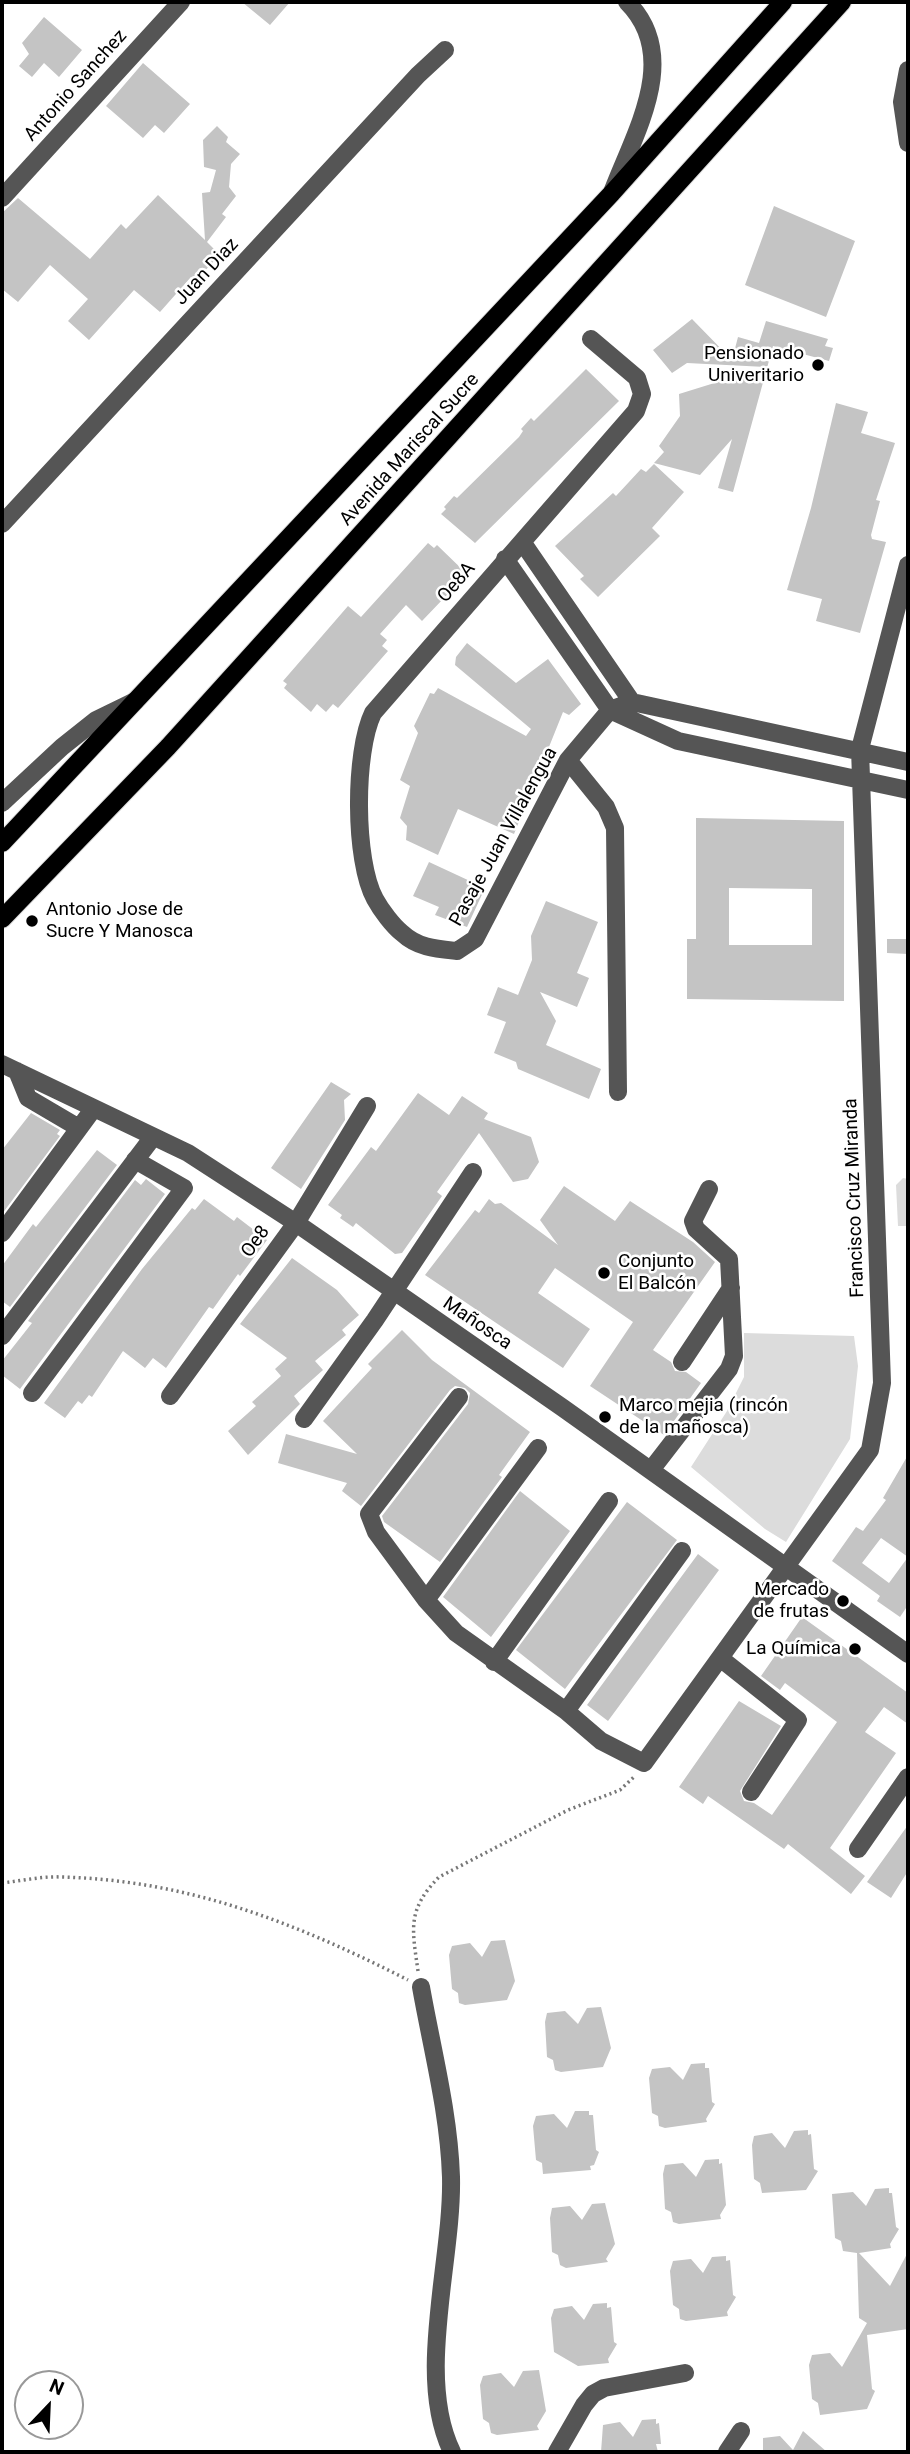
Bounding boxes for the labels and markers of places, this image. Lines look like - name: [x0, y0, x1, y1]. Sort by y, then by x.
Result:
- place label: Pensionado Univeritario: [704, 343, 804, 387]
- marker: Pensionado Univeritario: [810, 357, 826, 373]
- place label: Antonio Jose de Sucre Y Manosca: [46, 899, 193, 943]
- marker: Antonio Jose de Sucre Y Manosca: [24, 913, 40, 929]
- place label: Conjunto El Balcón: [618, 1251, 696, 1295]
- marker: Conjunto El Balcón: [596, 1265, 612, 1281]
- place label: Marco mejia (rincón de la mañosca): [619, 1395, 788, 1439]
- marker: Marco mejia (rincón de la mañosca): [597, 1409, 613, 1425]
- place label: Mercado de frutas: [754, 1579, 829, 1623]
- marker: Mercado de frutas: [835, 1593, 851, 1609]
- place label: La Química: [746, 1638, 841, 1660]
- marker: La Química: [847, 1641, 863, 1657]

